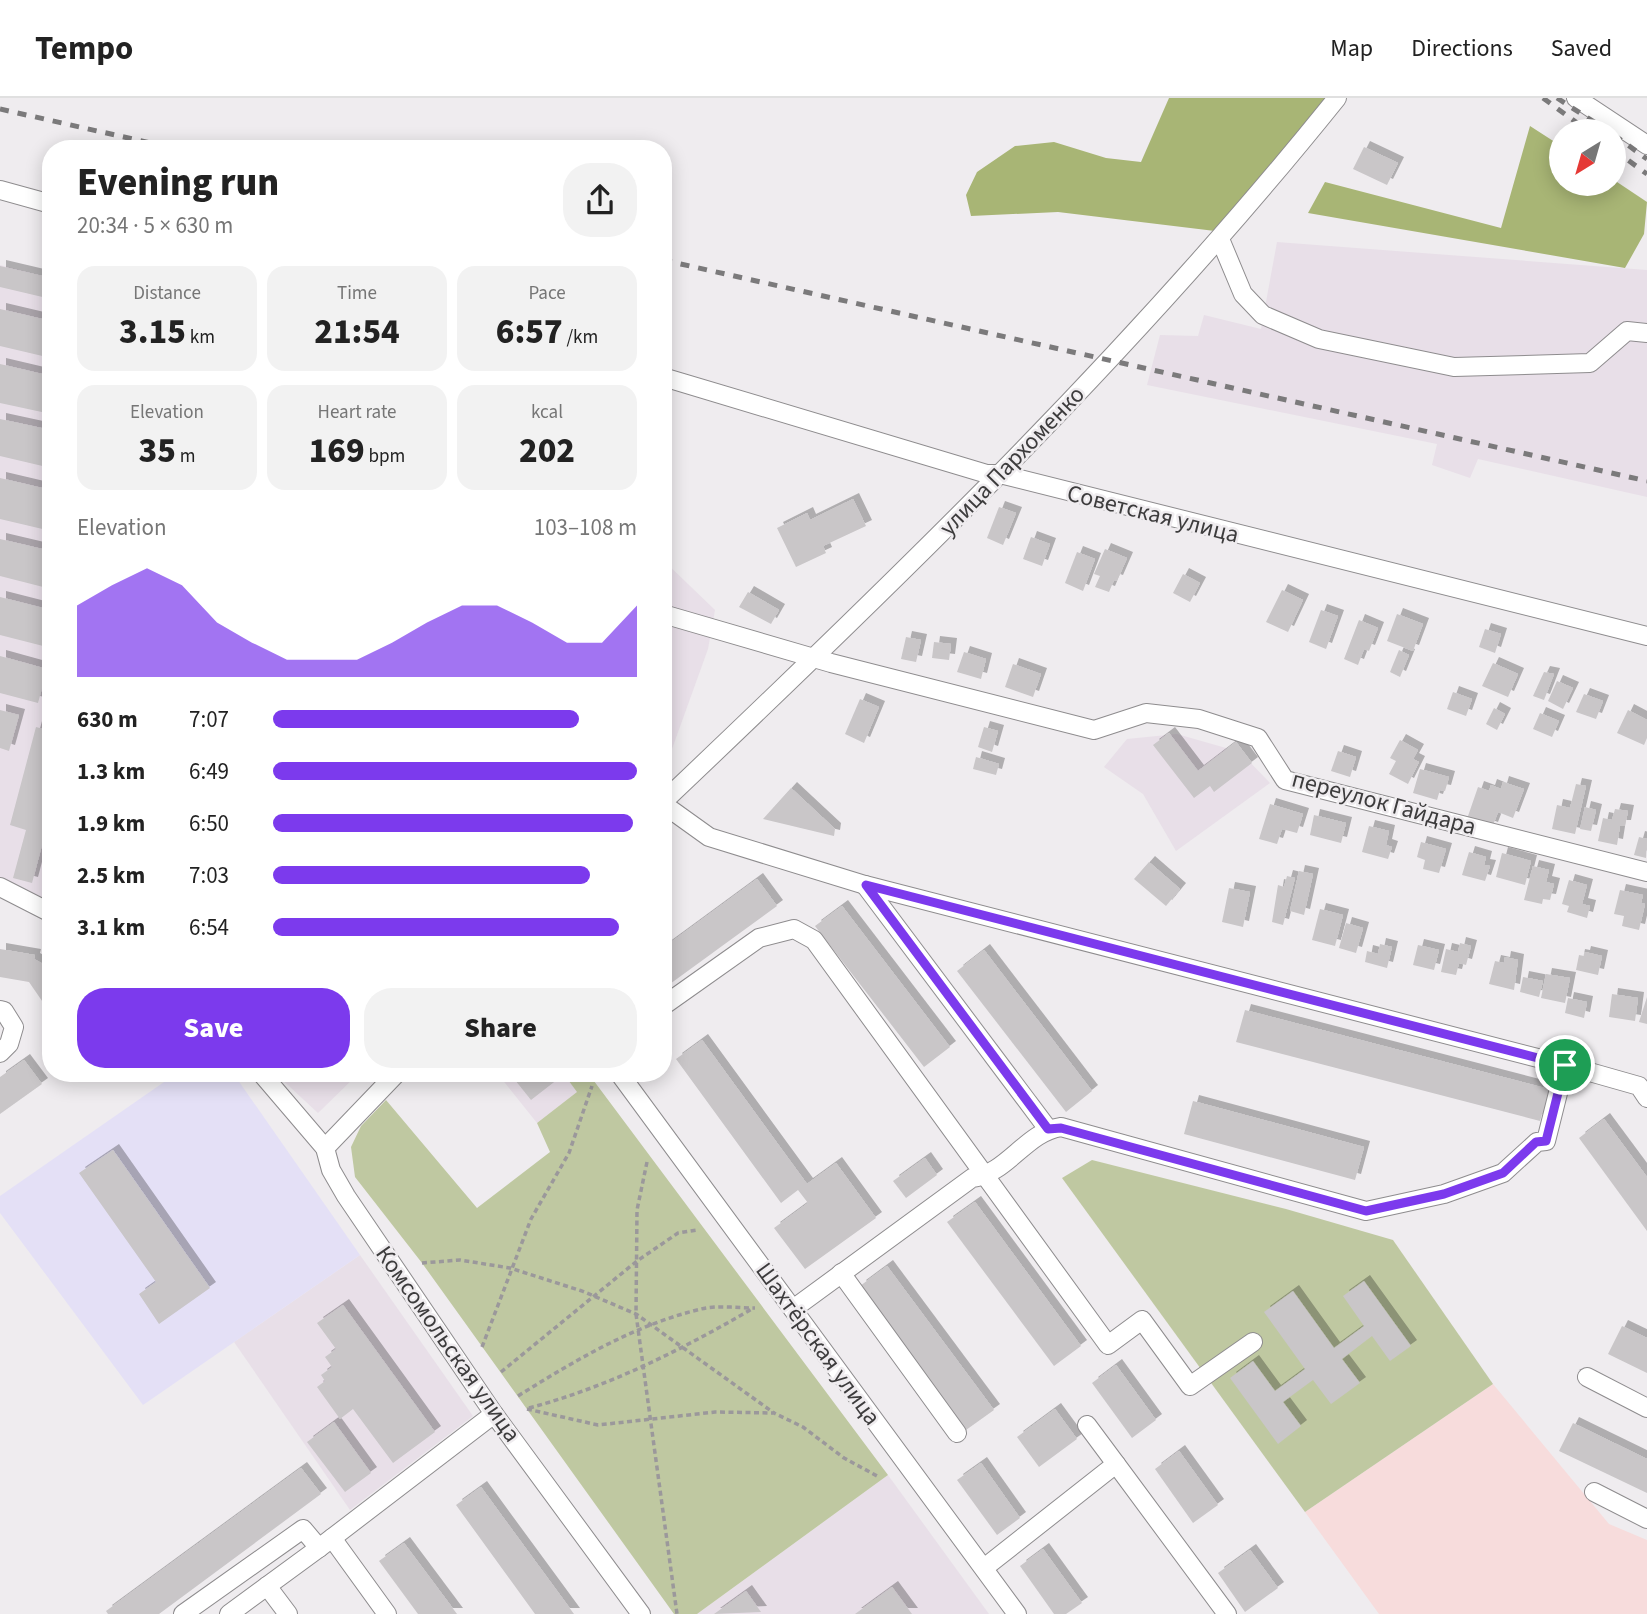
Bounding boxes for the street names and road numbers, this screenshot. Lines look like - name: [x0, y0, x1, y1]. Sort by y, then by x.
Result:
- street label: улица Пархоменко: [931, 378, 1093, 544]
- street label: Советская улица: [1063, 476, 1243, 552]
- street label: переулок Гайдара: [1288, 762, 1480, 844]
- street label: Комсомольская улица: [367, 1239, 529, 1449]
- street label: Шахтёрская улица: [747, 1255, 889, 1433]

